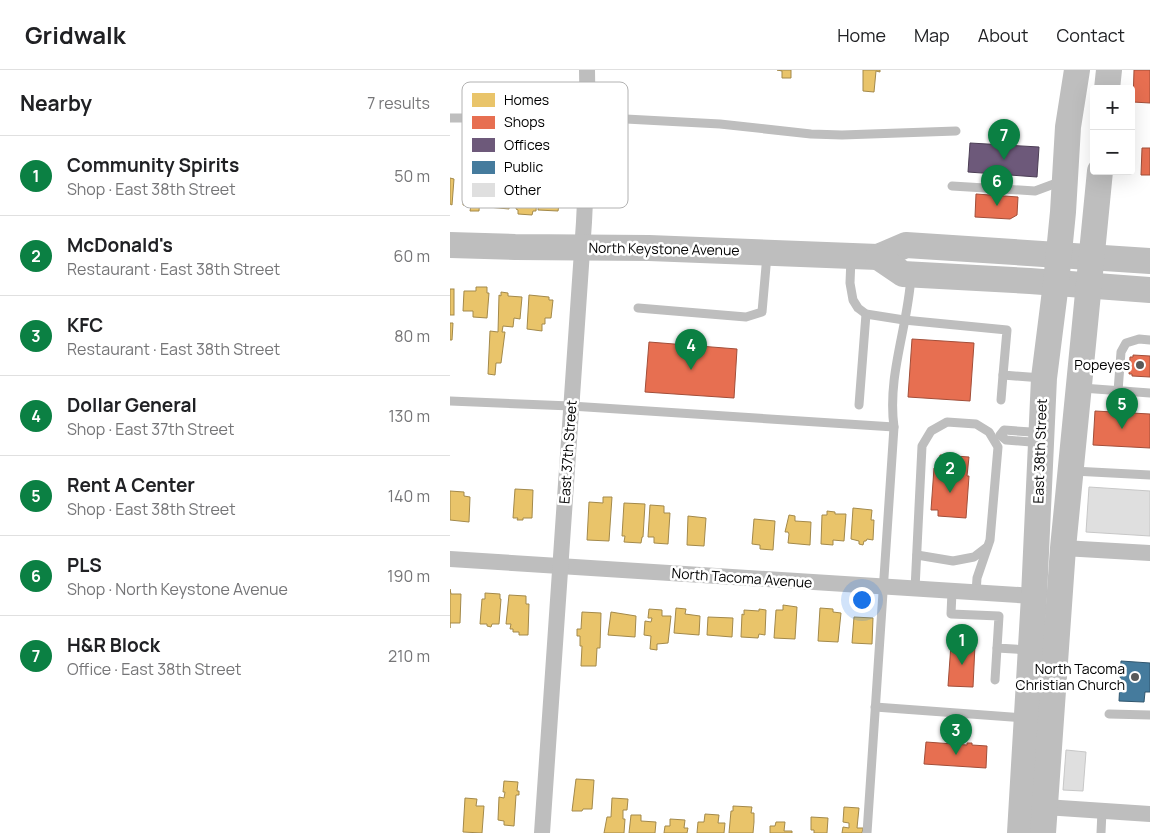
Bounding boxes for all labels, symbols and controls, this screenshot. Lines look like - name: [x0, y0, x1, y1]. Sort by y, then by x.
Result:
- text: Gridwalk: [25, 18, 126, 51]
- text: Home: [837, 23, 886, 47]
- text: Map: [914, 23, 950, 47]
- text: About: [978, 23, 1028, 47]
- text: Contact: [1056, 23, 1125, 47]
- legend: [462, 82, 628, 208]
- map controls: [1090, 85, 1135, 175]
- button: +: [1090, 85, 1135, 130]
- text: Nearby: [20, 89, 92, 117]
- text: Homes: [504, 90, 549, 109]
- text: 7 results: [367, 92, 430, 114]
- text: Shops: [504, 112, 545, 131]
- pin: 7: [988, 119, 1020, 160]
- button: −: [1090, 130, 1135, 175]
- text: Offices: [504, 135, 550, 154]
- text: Community Spirits: [67, 152, 239, 178]
- text: Public: [504, 157, 544, 176]
- text: 1: [32, 165, 40, 187]
- text: 50 m: [394, 165, 430, 187]
- pin: 6: [981, 165, 1013, 206]
- text: Shop · East 38th Street: [67, 178, 236, 200]
- text: Other: [504, 180, 541, 199]
- text: McDonald's: [67, 232, 173, 258]
- street label: North Keystone Avenue: [588, 238, 740, 259]
- text: 2: [31, 245, 41, 267]
- text: 60 m: [394, 245, 430, 267]
- text: Restaurant · East 38th Street: [67, 258, 280, 280]
- text: KFC: [67, 312, 103, 338]
- text: 3: [31, 325, 41, 347]
- text: 80 m: [394, 325, 430, 347]
- pin: 4: [675, 329, 707, 370]
- text: Restaurant · East 38th Street: [67, 338, 280, 360]
- place label: Popeyes: [1074, 355, 1130, 374]
- marker: Popeyes: [1134, 359, 1146, 371]
- pin: 5: [1106, 388, 1138, 429]
- text: Dollar General: [67, 392, 197, 418]
- street label: East 38th Street: [1028, 398, 1051, 504]
- street label: East 37th Street: [554, 399, 581, 505]
- text: 4: [31, 405, 41, 427]
- text: 130 m: [388, 405, 430, 427]
- text: Shop · East 37th Street: [67, 418, 234, 440]
- pin: 2: [934, 452, 966, 493]
- text: Rent A Center: [67, 472, 195, 498]
- text: 5: [31, 485, 41, 507]
- text: 140 m: [388, 485, 430, 507]
- text: Shop · East 38th Street: [67, 498, 236, 520]
- text: PLS: [67, 552, 102, 578]
- street label: North Tacoma Avenue: [671, 563, 813, 592]
- text: 6: [31, 565, 41, 587]
- text: 190 m: [387, 565, 430, 587]
- text: Shop · North Keystone Avenue: [67, 578, 288, 600]
- your location: [849, 587, 875, 613]
- pin: 1: [946, 624, 978, 665]
- text: H&R Block: [67, 632, 160, 658]
- text: 7: [32, 645, 40, 667]
- text: 210 m: [388, 645, 430, 667]
- text: Office · East 38th Street: [67, 658, 241, 680]
- place label: North Tacoma Christian Church: [1016, 659, 1125, 694]
- marker: North Tacoma Christian Church: [1129, 671, 1141, 683]
- pin: 3: [940, 714, 972, 755]

